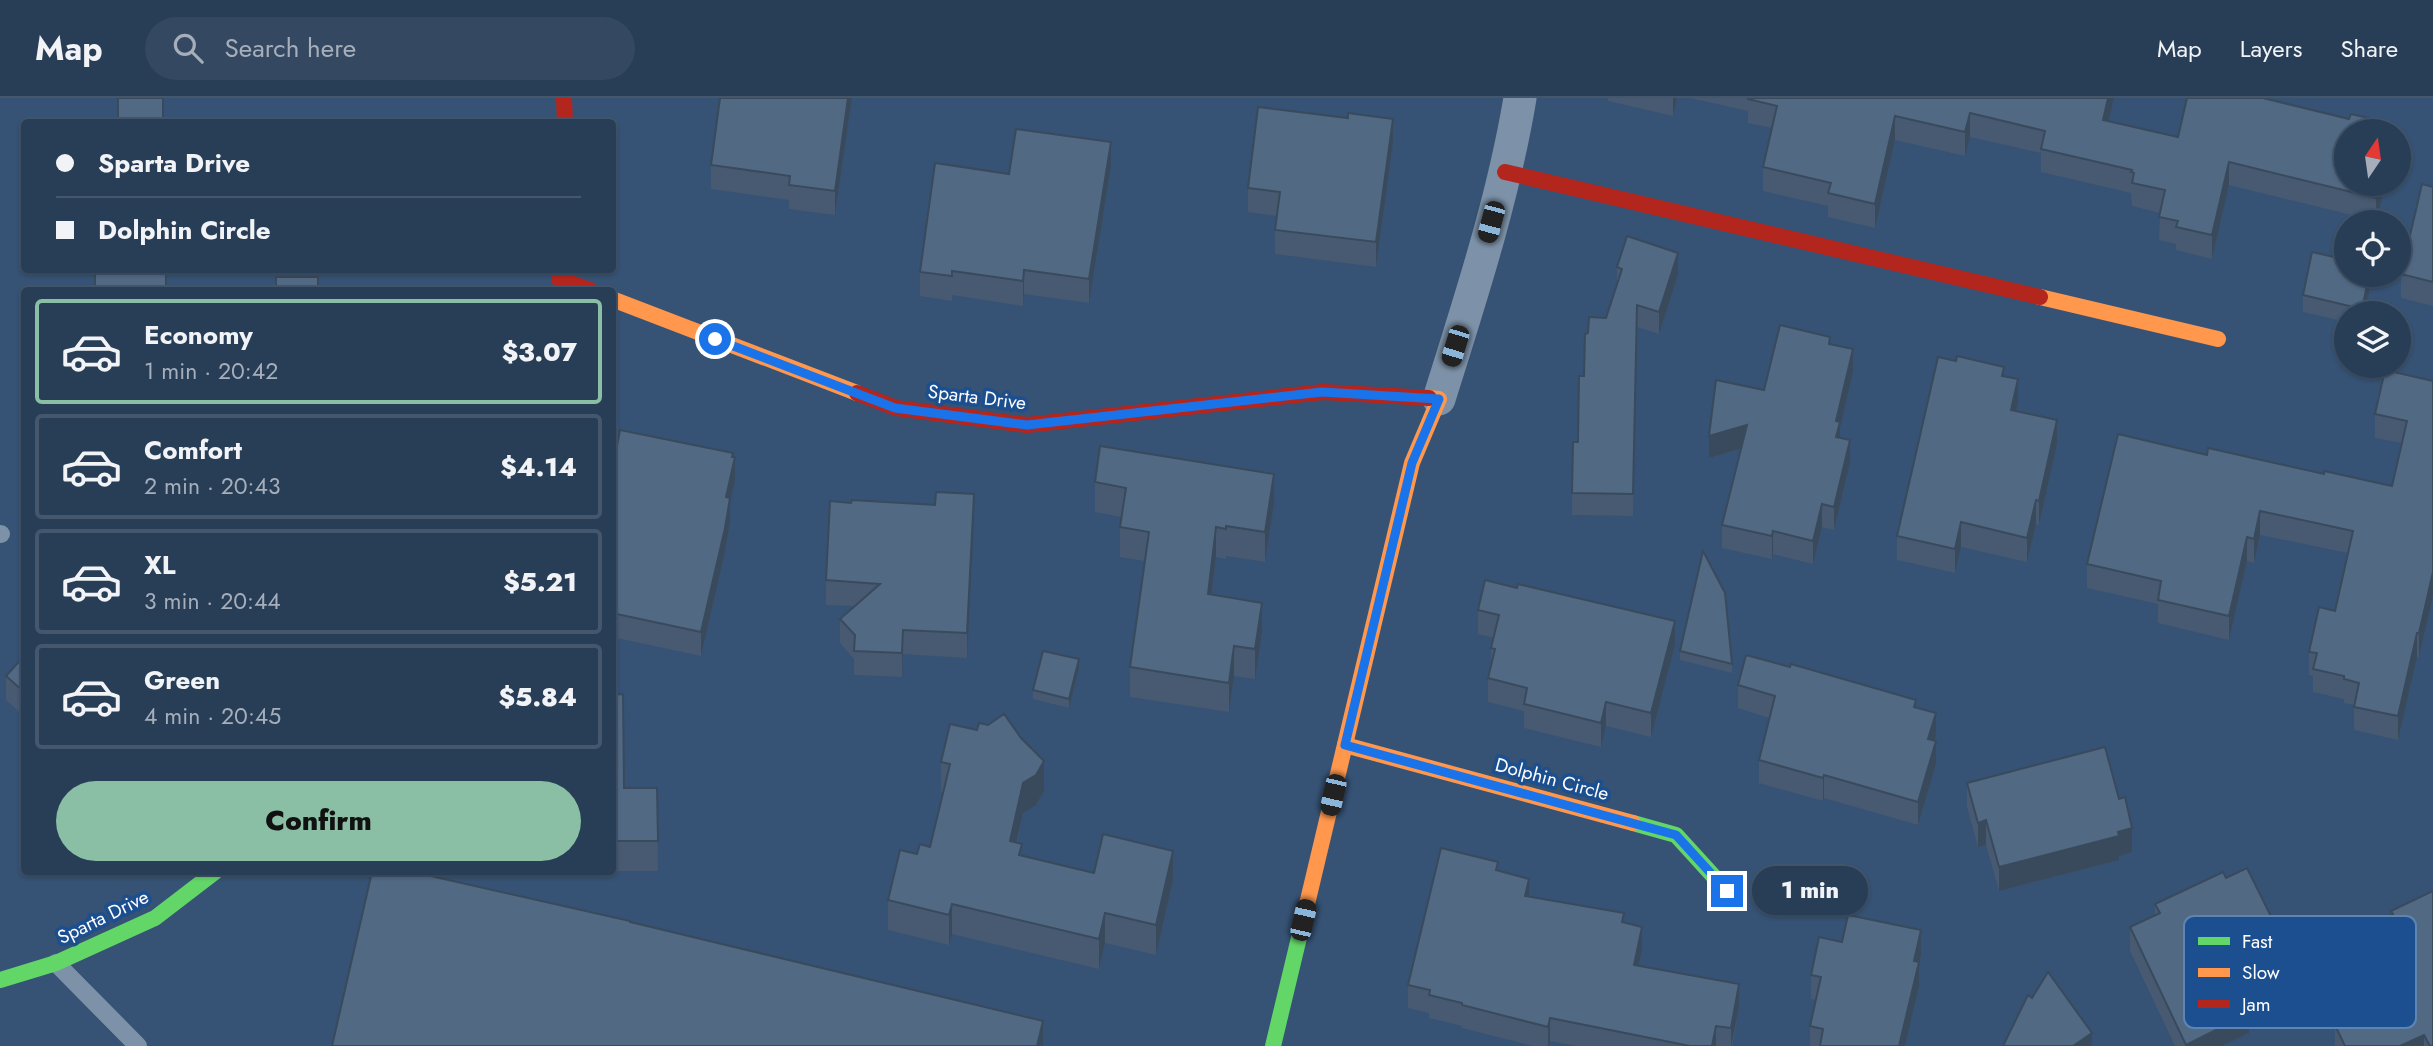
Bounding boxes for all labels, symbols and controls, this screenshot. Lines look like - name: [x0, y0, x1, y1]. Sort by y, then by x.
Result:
- search box: [145, 17, 635, 80]
- text: Map: [35, 25, 103, 72]
- icon: search: [169, 29, 207, 67]
- text: Search here: [225, 29, 356, 67]
- text: Map: [2157, 31, 2202, 66]
- text: Layers: [2240, 31, 2302, 66]
- text: Share: [2340, 31, 2398, 66]
- north arrow: [2334, 119, 2412, 196]
- map controls: [2334, 119, 2411, 378]
- text: Sparta Drive: [98, 144, 250, 182]
- car: [1476, 199, 1507, 245]
- button: locate: [2334, 210, 2411, 287]
- text: Dolphin Circle: [98, 211, 271, 249]
- button: layers: [2334, 301, 2411, 378]
- text: Economy: [144, 316, 253, 354]
- icon: car: [60, 320, 123, 383]
- route start: [699, 323, 731, 355]
- car: [1439, 323, 1472, 369]
- text: $3.07: [502, 333, 577, 371]
- text: 1 min · 20:42: [144, 354, 278, 388]
- street label: Sparta Drive: [926, 378, 1028, 416]
- text: Comfort: [144, 431, 242, 469]
- icon: car: [60, 435, 123, 498]
- text: $4.14: [500, 448, 577, 486]
- text: 2 min · 20:43: [144, 469, 280, 503]
- text: XL: [144, 546, 176, 584]
- icon: car: [60, 550, 123, 613]
- text: $5.21: [503, 563, 577, 601]
- text: 3 min · 20:44: [144, 584, 281, 618]
- text: Green: [144, 661, 220, 699]
- icon: car: [60, 665, 123, 728]
- text: $5.84: [499, 678, 577, 716]
- text: 4 min · 20:45: [144, 699, 281, 733]
- street label: Dolphin Circle: [1492, 751, 1612, 807]
- car: [1319, 772, 1348, 818]
- button: Confirm: [56, 781, 581, 861]
- callout: 1 min: [1752, 866, 1867, 916]
- text: 1 min: [1781, 873, 1839, 907]
- route end: [1711, 875, 1743, 907]
- street label: Sparta Drive: [53, 883, 153, 951]
- car: [1289, 897, 1318, 943]
- legend: [2184, 916, 2416, 1028]
- text: Fast: [2242, 928, 2273, 955]
- text: Slow: [2242, 959, 2280, 986]
- text: Jam: [2239, 991, 2271, 1018]

